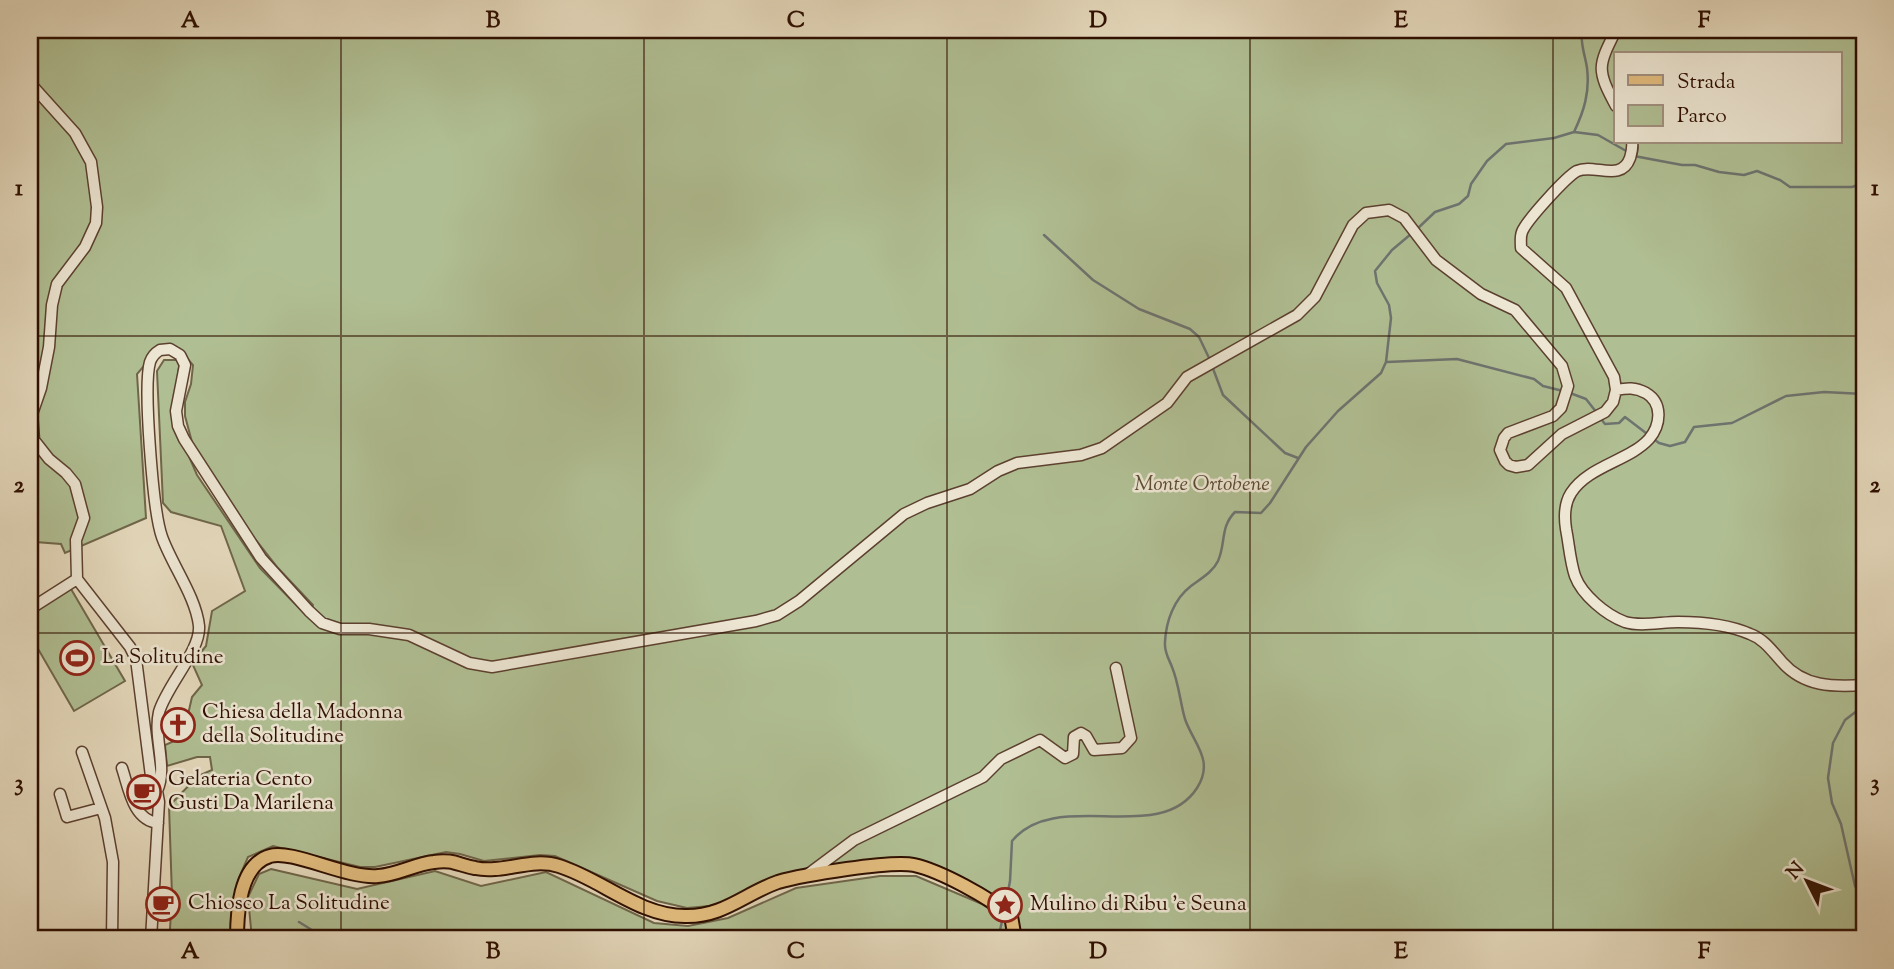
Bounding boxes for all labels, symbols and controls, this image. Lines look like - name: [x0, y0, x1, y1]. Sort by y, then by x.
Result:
- text: A: [181, 5, 200, 38]
- text: B: [486, 5, 501, 38]
- text: C: [787, 5, 805, 38]
- text: D: [1089, 5, 1107, 38]
- text: E: [1394, 5, 1408, 38]
- text: F: [1698, 5, 1711, 38]
- legend: [1614, 52, 1842, 144]
- text: Strada: [1677, 68, 1736, 98]
- text: Parco: [1677, 102, 1727, 132]
- text: 1: [15, 173, 23, 206]
- text: 1: [1871, 173, 1879, 206]
- text: 2: [14, 470, 25, 503]
- park label: Monte Ortobene: [1134, 470, 1270, 500]
- text: 2: [1870, 470, 1881, 503]
- sports icon: La Solitudine: [58, 639, 96, 677]
- place label: La Solitudine: [102, 643, 224, 673]
- place label: Chiesa della Madonna della Solitudine: [202, 698, 403, 752]
- church icon: Chiesa della Madonna della Solitudine: [159, 706, 197, 744]
- place label: Gelateria Cento Gusti Da Marilena: [168, 765, 334, 819]
- text: 3: [14, 768, 24, 801]
- text: 3: [1870, 768, 1880, 801]
- cafe icon: Gelateria Cento Gusti Da Marilena: [125, 773, 163, 811]
- north arrow: [1772, 846, 1842, 916]
- text: N: [1781, 857, 1811, 886]
- cafe icon: Chiosco La Solitudine: [144, 885, 182, 923]
- place icon: Mulino di Ribu 'e Seuna: [986, 886, 1024, 924]
- place label: Chiosco La Solitudine: [188, 889, 390, 919]
- place label: Mulino di Ribu 'e Seuna: [1030, 890, 1247, 920]
- text: A: [181, 936, 200, 969]
- text: B: [486, 936, 501, 969]
- text: C: [787, 936, 805, 969]
- text: D: [1089, 936, 1107, 969]
- text: E: [1394, 936, 1408, 969]
- text: F: [1698, 936, 1711, 969]

